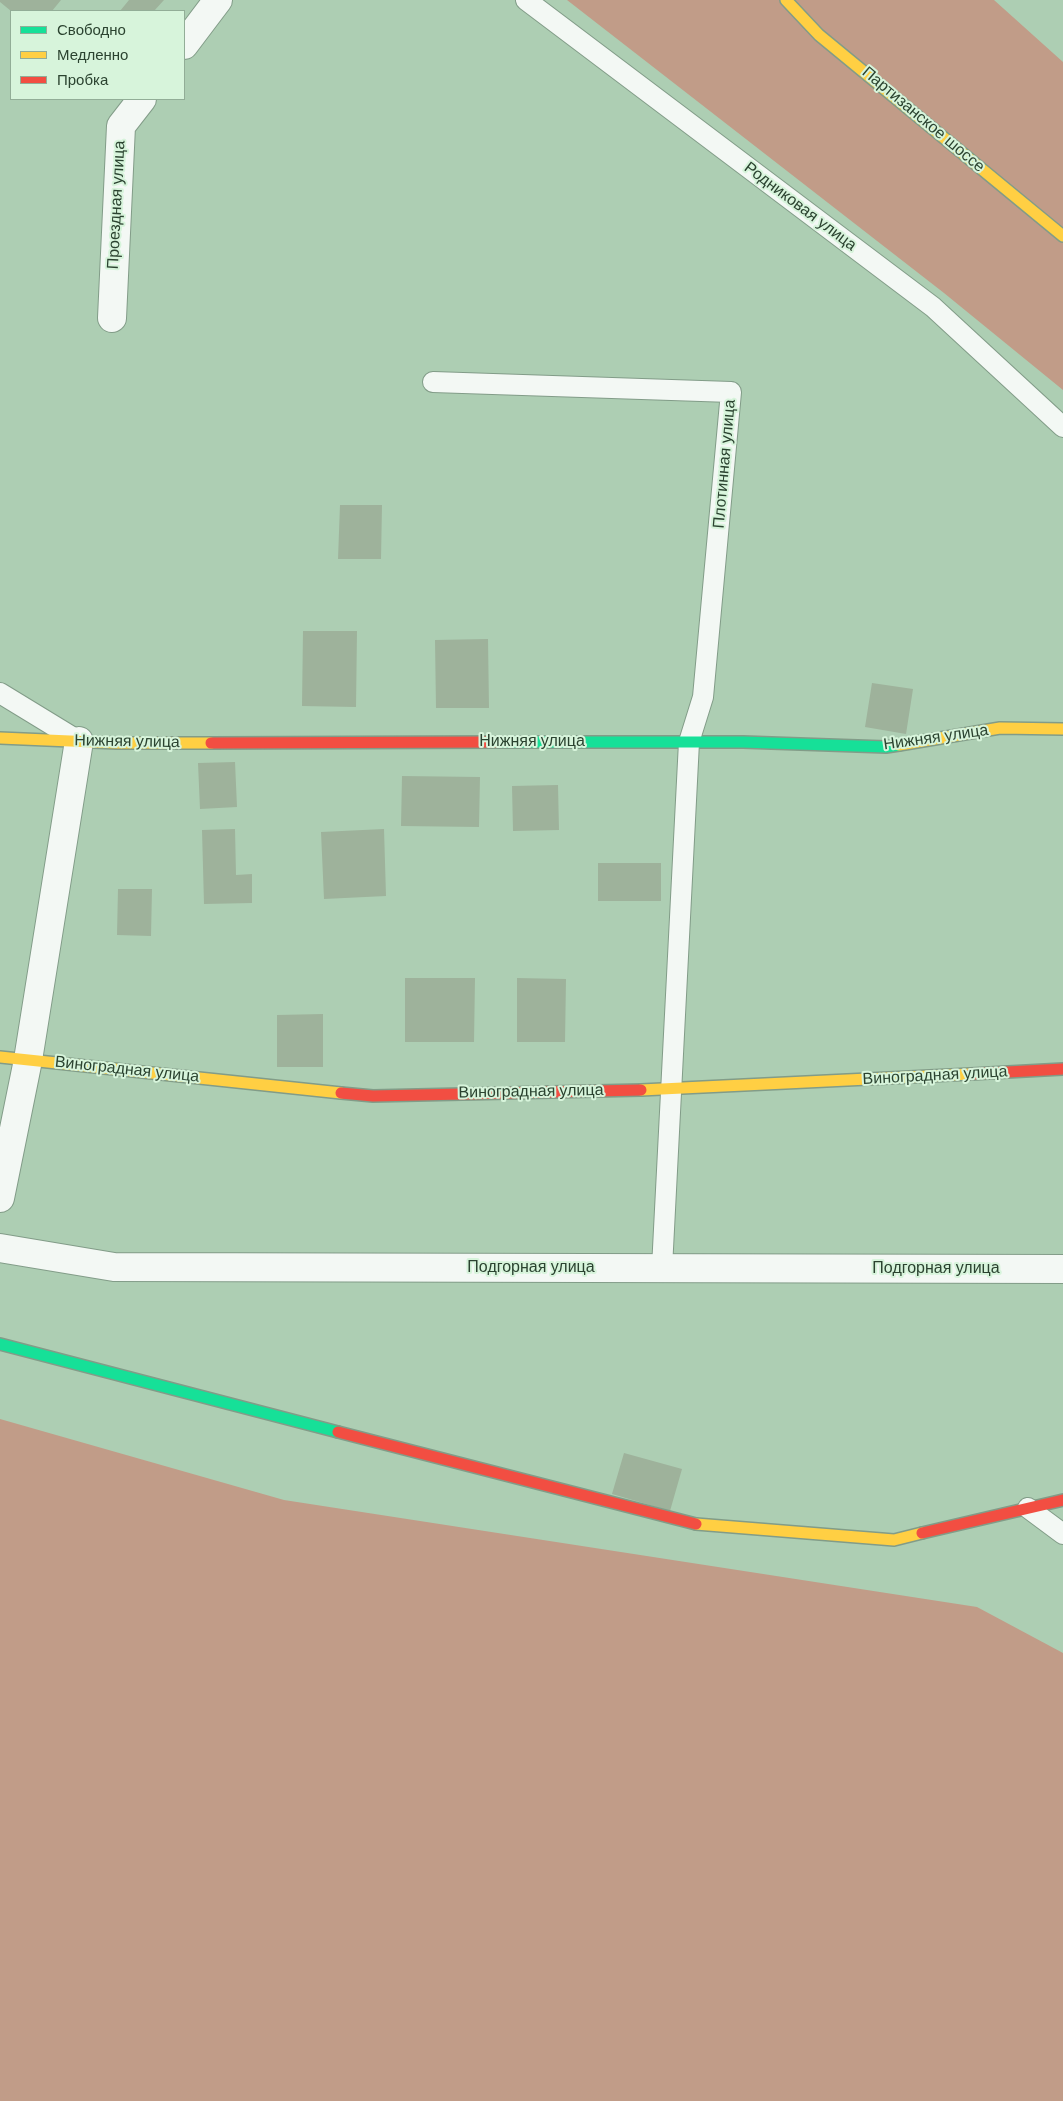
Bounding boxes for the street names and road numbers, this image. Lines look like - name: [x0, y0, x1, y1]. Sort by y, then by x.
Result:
- street label: Партизанское шоссе: [858, 63, 988, 177]
- street label: Проездная улица: [104, 140, 130, 270]
- street label: Родниковая улица: [740, 158, 860, 256]
- street label: Плотинная улица: [710, 399, 740, 529]
- street label: Нижняя улица: [882, 721, 990, 755]
- street label: Нижняя улица: [74, 731, 180, 753]
- street label: Нижняя улица: [479, 732, 585, 752]
- street label: Виноградная улица: [54, 1053, 200, 1087]
- street label: Виноградная улица: [862, 1063, 1008, 1089]
- street label: Виноградная улица: [458, 1081, 604, 1103]
- street label: Подгорная улица: [467, 1258, 595, 1278]
- street label: Подгорная улица: [872, 1259, 1000, 1279]

